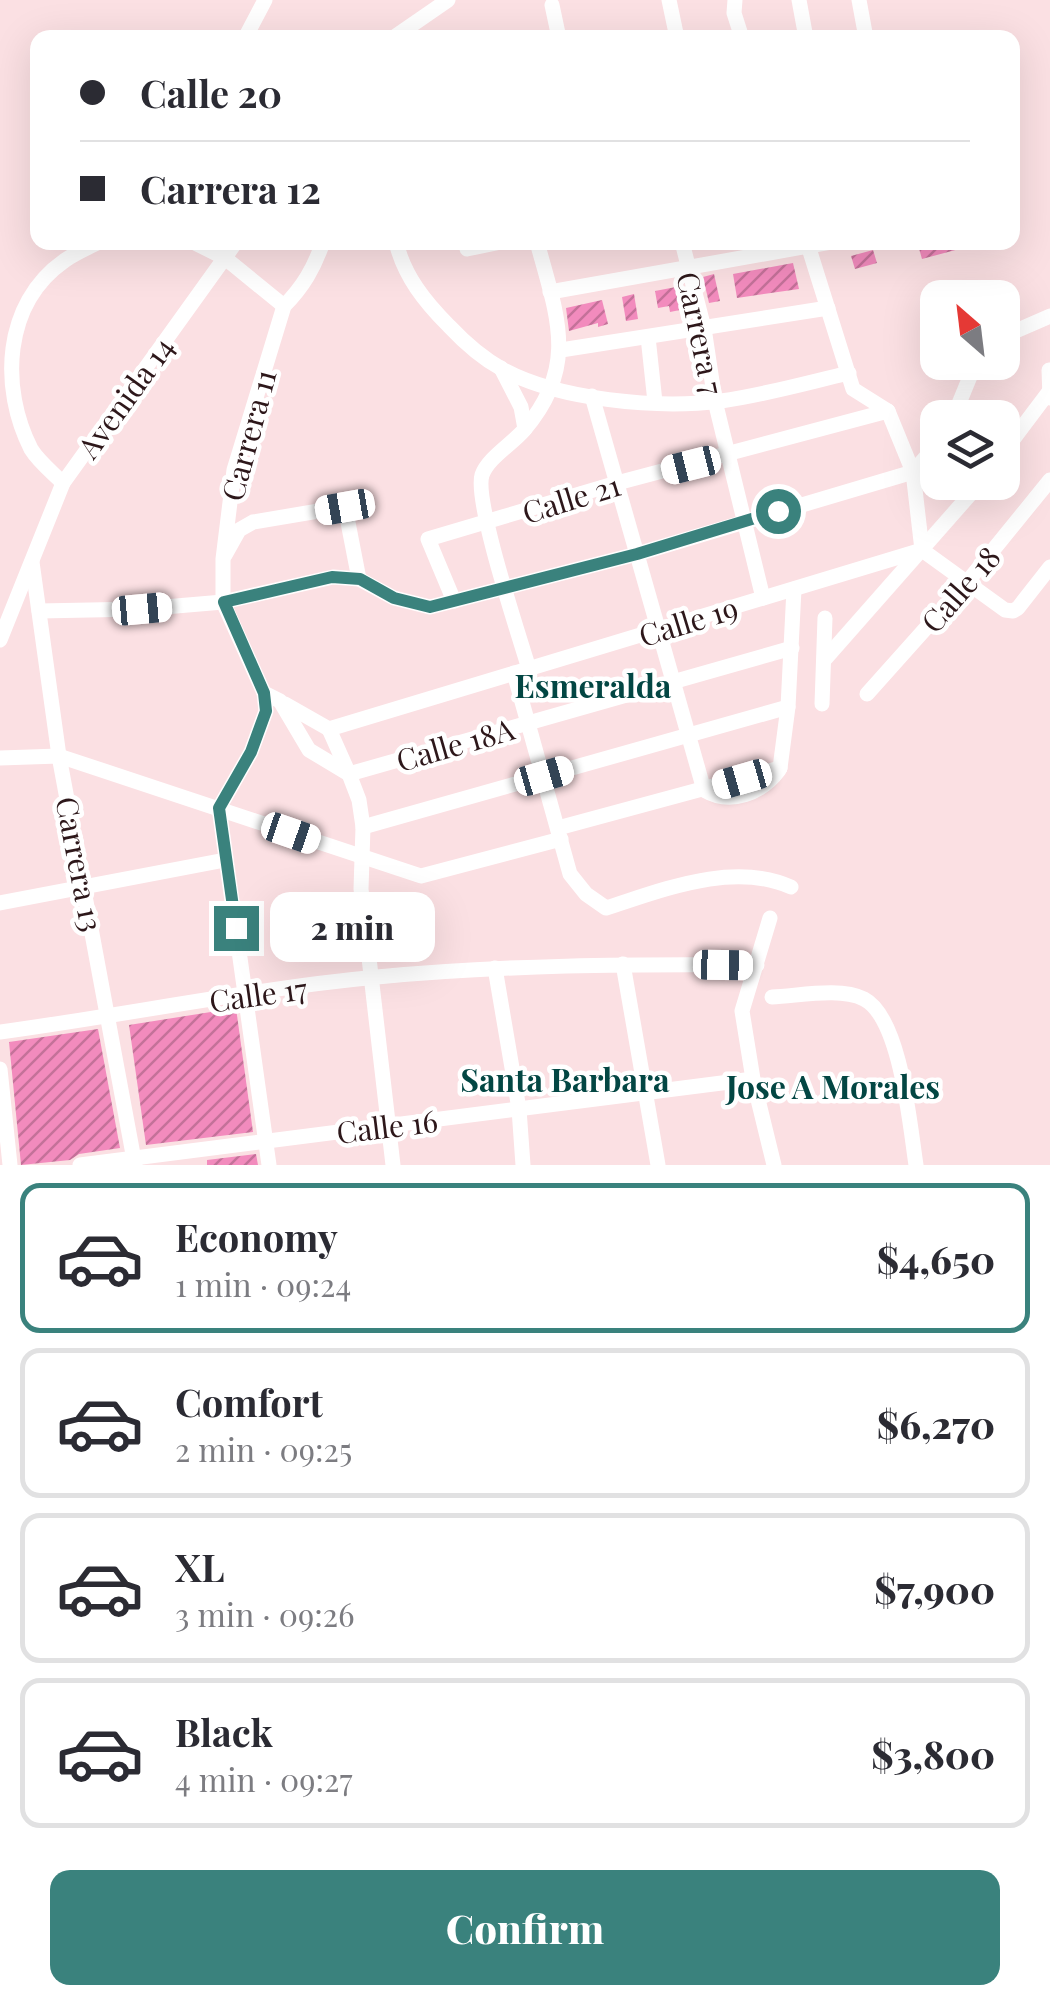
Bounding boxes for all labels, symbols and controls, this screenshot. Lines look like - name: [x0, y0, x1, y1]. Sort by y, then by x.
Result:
- text: Calle 20: [140, 67, 282, 118]
- text: Carrera 12: [140, 163, 321, 214]
- street label: Carrera 7: [668, 268, 734, 398]
- north arrow: [920, 280, 1020, 380]
- map controls: [920, 280, 1020, 500]
- street label: Avenida 14: [67, 328, 182, 466]
- street label: Carrera 11: [211, 365, 285, 505]
- button: layers: [920, 400, 1020, 500]
- car: [658, 443, 724, 487]
- street label: Calle 21: [517, 464, 625, 532]
- car: [313, 487, 377, 527]
- route start: [756, 489, 801, 534]
- street label: Calle 18: [912, 537, 1008, 641]
- street label: Calle 19: [634, 587, 742, 655]
- car: [111, 591, 173, 627]
- district label: Esmeralda: [515, 663, 672, 706]
- street label: Calle 18A: [391, 708, 520, 780]
- car: [511, 753, 577, 799]
- car: [709, 756, 775, 802]
- street label: Carrera 13: [47, 793, 113, 935]
- car: [258, 809, 324, 857]
- callout: 2 min: [271, 893, 436, 963]
- text: 2 min: [311, 905, 394, 948]
- route end: [214, 906, 259, 951]
- car: [693, 949, 753, 981]
- street label: Calle 17: [207, 967, 309, 1021]
- district label: Santa Barbara: [460, 1057, 670, 1100]
- district label: Jose A Morales: [725, 1064, 940, 1107]
- street label: Calle 16: [334, 1100, 440, 1152]
- text: Economy: [175, 1211, 338, 1262]
- icon: car: [55, 1213, 145, 1303]
- text: $4,650: [877, 1233, 995, 1284]
- text: 1 min · 09:24: [175, 1262, 351, 1305]
- text: Comfort: [175, 1376, 323, 1427]
- icon: car: [55, 1378, 145, 1468]
- text: $6,270: [877, 1398, 995, 1449]
- text: 2 min · 09:25: [175, 1427, 352, 1470]
- text: XL: [175, 1541, 224, 1592]
- icon: car: [55, 1543, 145, 1633]
- text: $7,900: [874, 1563, 995, 1614]
- text: 3 min · 09:26: [175, 1592, 355, 1635]
- text: Black: [175, 1706, 273, 1757]
- icon: car: [55, 1708, 145, 1798]
- text: $3,800: [871, 1728, 995, 1779]
- text: 4 min · 09:27: [175, 1757, 352, 1800]
- button: Confirm: [50, 1870, 1000, 1985]

